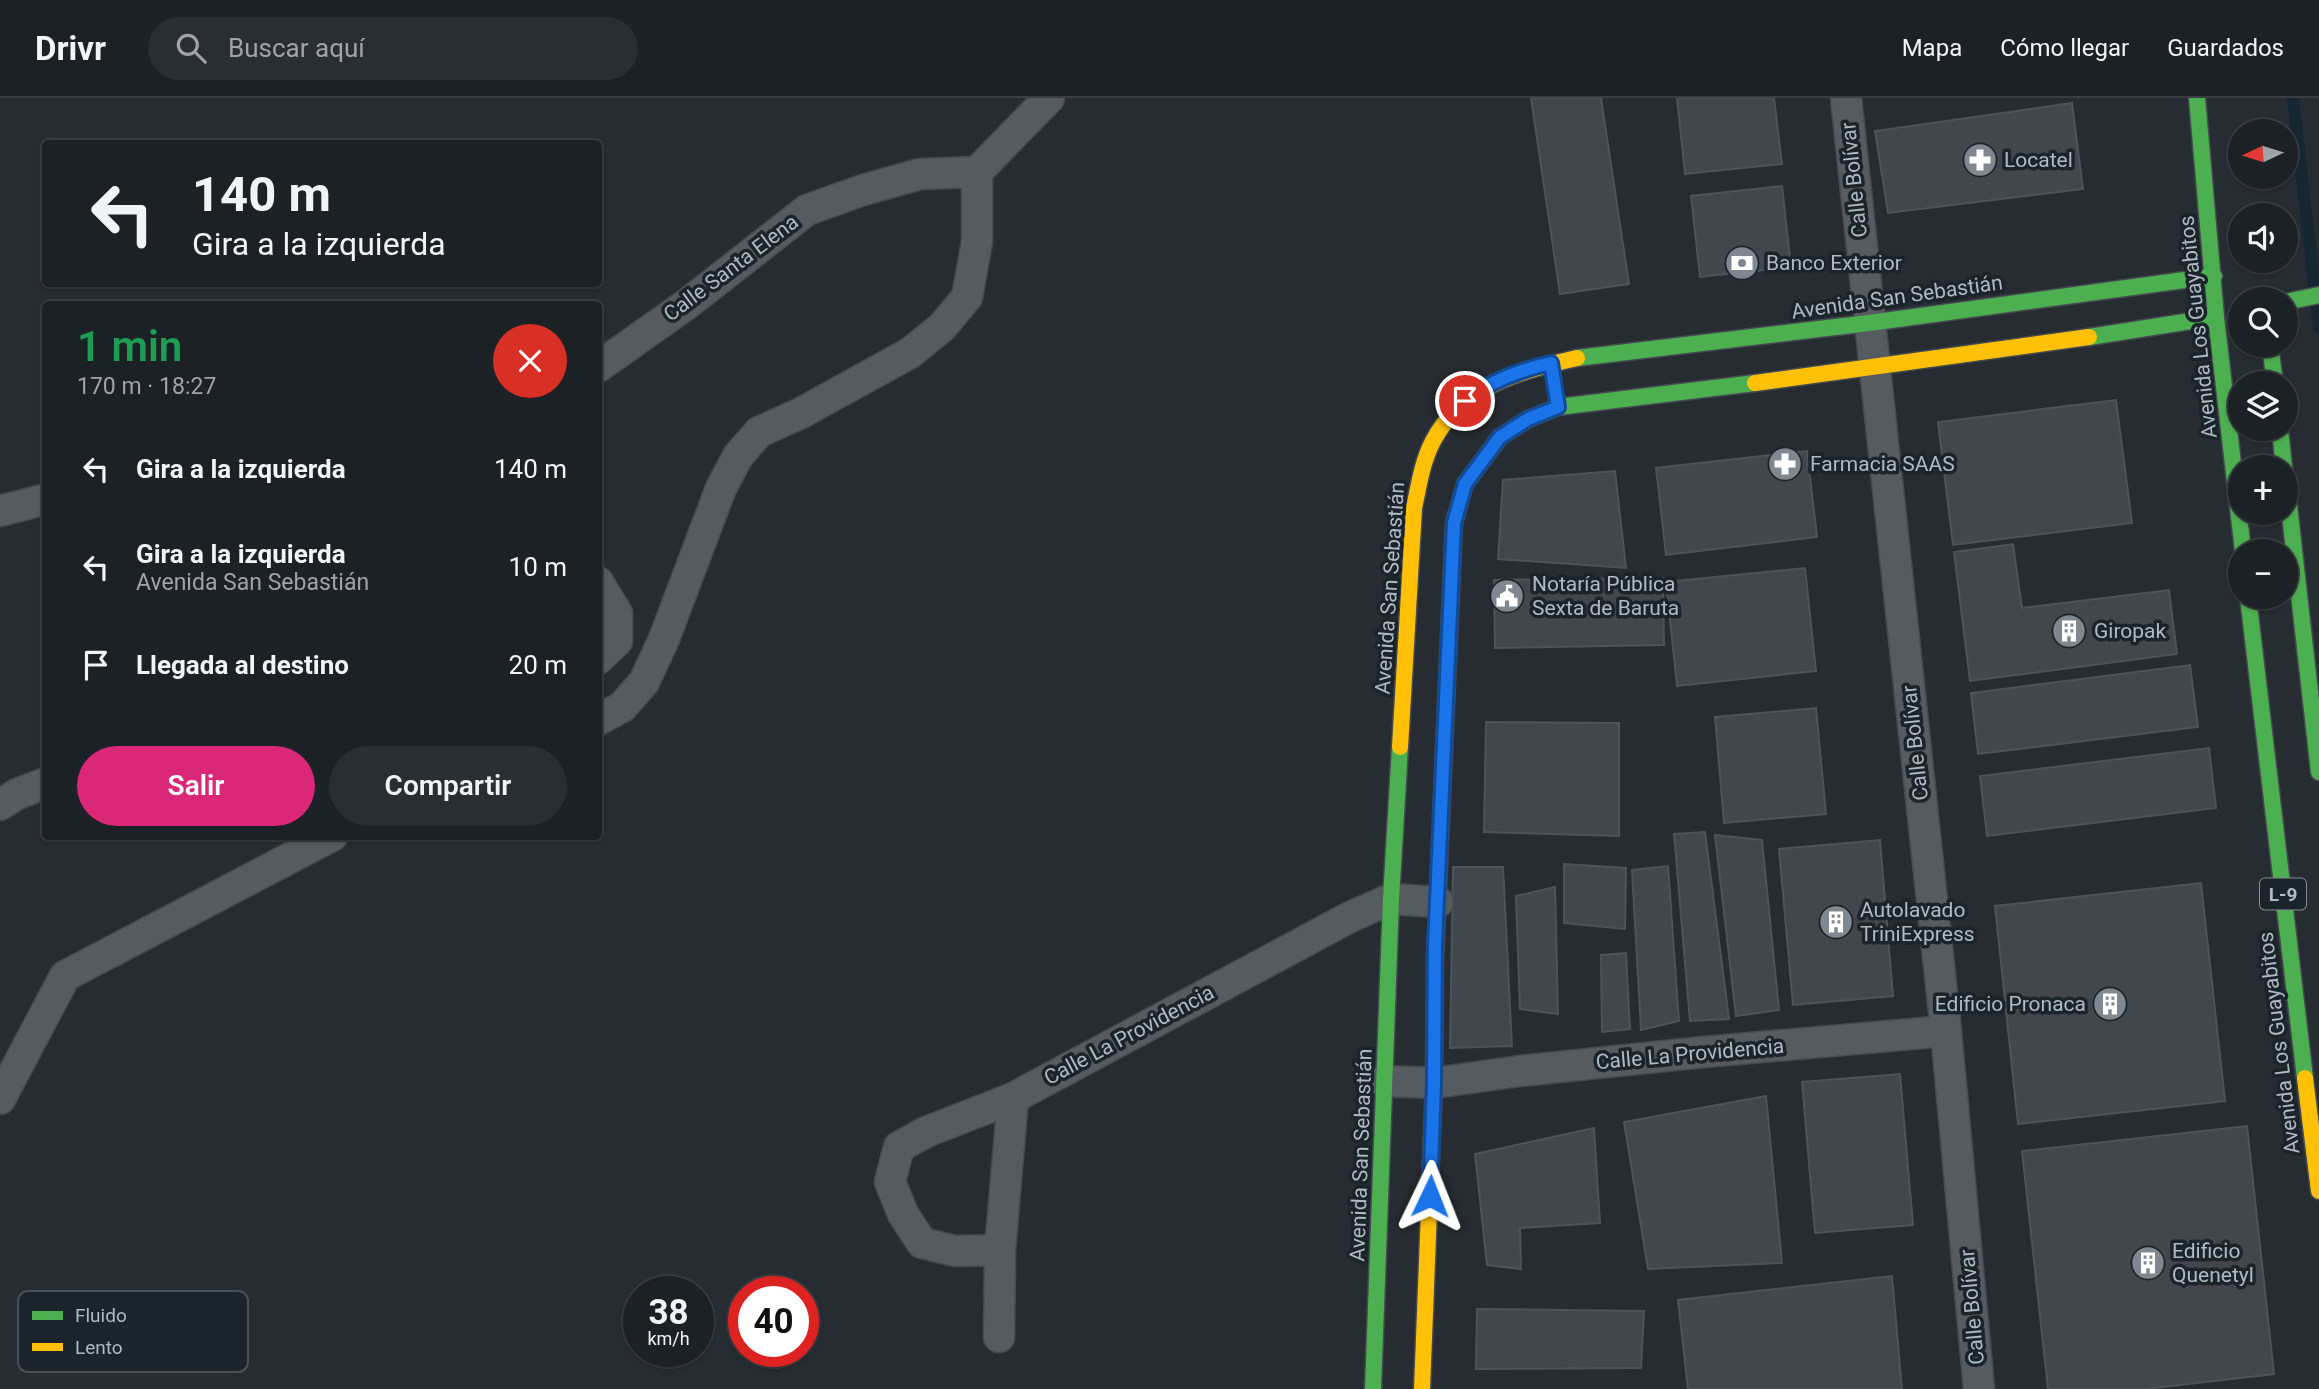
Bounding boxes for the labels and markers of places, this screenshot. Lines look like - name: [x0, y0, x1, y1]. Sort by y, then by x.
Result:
- pharmacy icon: Locatel: [1961, 141, 1999, 179]
- place label: Locatel: [2004, 148, 2073, 172]
- bank icon: Banco Exterior: [1723, 244, 1761, 282]
- place label: Banco Exterior: [1766, 251, 1902, 275]
- pin: [1435, 371, 1495, 431]
- pharmacy icon: Farmacia SAAS: [1766, 445, 1804, 483]
- place label: Farmacia SAAS: [1810, 452, 1955, 476]
- place label: Notaría Pública Sexta de Baruta: [1532, 572, 1679, 620]
- public building icon: Notaría Pública Sexta de Baruta: [1488, 577, 1526, 615]
- building icon: Giropak: [2050, 612, 2088, 650]
- place label: Giropak: [2094, 619, 2167, 643]
- place label: Autolavado TriniExpress: [1860, 898, 1975, 946]
- building icon: Autolavado TriniExpress: [1817, 903, 1855, 941]
- building icon: Edificio Pronaca: [2091, 985, 2129, 1023]
- place label: Edificio Pronaca: [1935, 992, 2086, 1016]
- place label: Edificio Quenetyl: [2172, 1239, 2254, 1287]
- building icon: Edificio Quenetyl: [2129, 1244, 2167, 1282]

